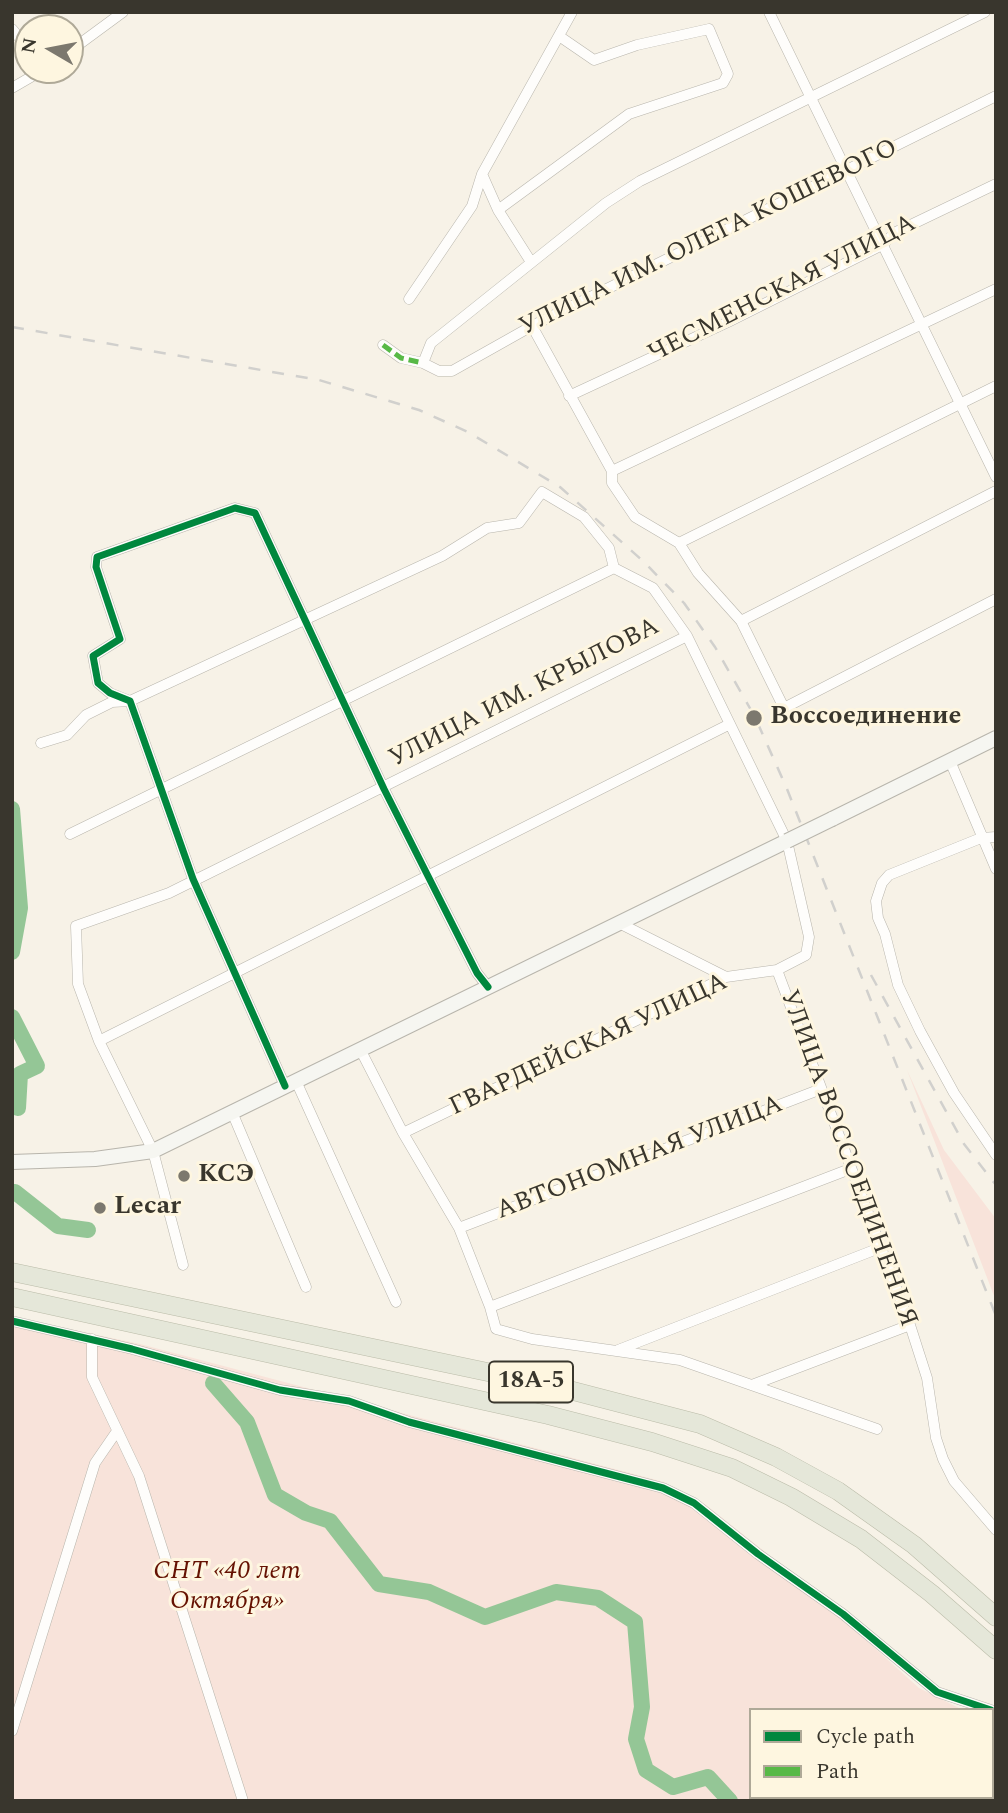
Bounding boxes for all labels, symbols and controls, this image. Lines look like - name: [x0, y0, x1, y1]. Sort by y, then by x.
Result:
- north arrow: [14, 14, 84, 84]
- text: N: [14, 35, 45, 56]
- street label: УЛИЦА ИМ. ОЛЕГА КОШЕВОГО: [515, 134, 903, 344]
- street label: ЧЕСМЕНСКАЯ УЛИЦА: [644, 209, 922, 371]
- street label: УЛИЦА ИМ. КРЫЛОВА: [385, 612, 665, 776]
- place label: Воссоединение: [770, 702, 962, 734]
- marker: Воссоединение: [744, 708, 764, 728]
- street label: ГВАРДЕЙСКАЯ УЛИЦА: [445, 968, 733, 1124]
- street label: УЛИЦА ВОССОЕДИНЕНИЯ: [771, 986, 923, 1332]
- street label: АВТОНОМНАЯ УЛИЦА: [492, 1090, 788, 1228]
- place label: КСЭ: [198, 1160, 254, 1192]
- marker: КСЭ: [176, 1168, 192, 1184]
- place label: Lecar: [114, 1192, 181, 1224]
- marker: Lecar: [92, 1200, 108, 1216]
- road number: 18А-5: [489, 1362, 573, 1402]
- park label: СНТ «40 лет Октября»: [153, 1557, 301, 1618]
- legend: [749, 1708, 994, 1799]
- text: Cycle path: [816, 1721, 915, 1753]
- text: Path: [816, 1756, 859, 1788]

